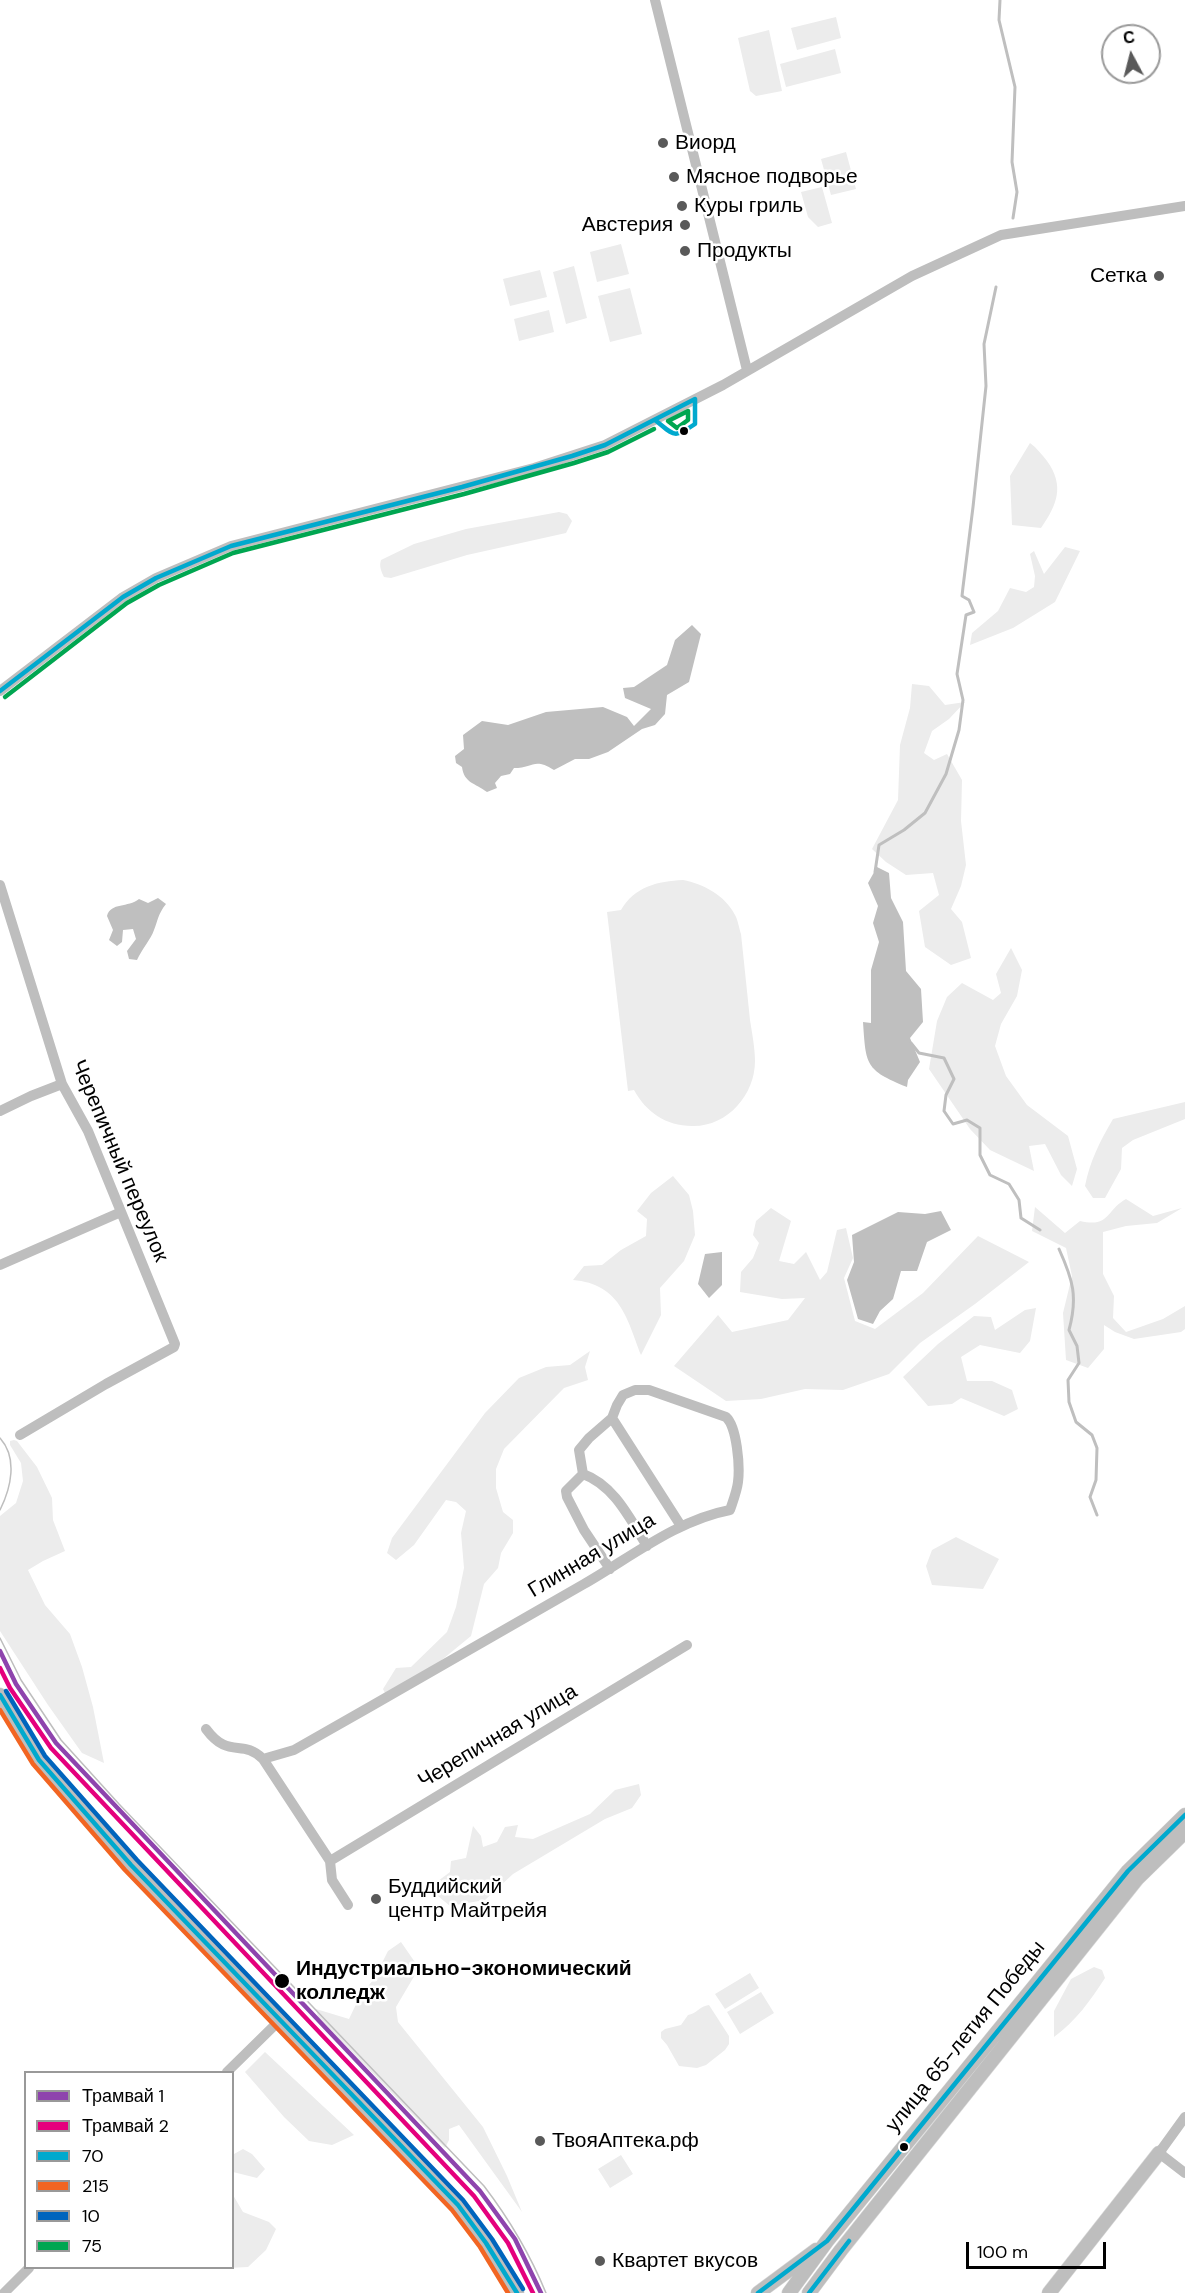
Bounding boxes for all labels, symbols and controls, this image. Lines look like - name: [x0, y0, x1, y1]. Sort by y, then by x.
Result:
- north arrow: [1101, 24, 1161, 84]
- text: С: [1122, 26, 1136, 49]
- place label: Виорд: [675, 130, 736, 156]
- marker: Виорд: [656, 136, 670, 150]
- place label: Мясное подворье: [686, 164, 858, 190]
- marker: Мясное подворье: [667, 170, 681, 184]
- place label: Куры гриль: [694, 193, 803, 219]
- marker: Куры гриль: [675, 199, 689, 213]
- place label: Австерия: [582, 212, 673, 238]
- marker: Австерия: [678, 218, 692, 232]
- place label: Продукты: [697, 238, 792, 264]
- marker: Продукты: [678, 244, 692, 258]
- place label: Сетка: [1090, 263, 1147, 289]
- marker: Сетка: [1152, 269, 1166, 283]
- unlabelled marker: [678, 425, 690, 437]
- street label: Черепичный переулок: [65, 1056, 173, 1266]
- street label: Глинная улица: [524, 1508, 660, 1604]
- street label: Черепичная улица: [414, 1680, 582, 1794]
- place label: Буддийский центр Майтрейя: [388, 1874, 547, 1924]
- marker: Буддийский центр Майтрейя: [369, 1892, 383, 1906]
- street label: улица 65-летия Победы: [881, 1936, 1051, 2138]
- place label: Индустриально-экономический колледж: [296, 1956, 632, 2006]
- marker: Индустриально-экономический колледж: [273, 1972, 291, 1990]
- legend: [24, 2071, 234, 2269]
- text: Трамвай 1: [82, 2084, 164, 2108]
- text: Трамвай 2: [82, 2114, 169, 2138]
- place label: ТвояАптека.рф: [552, 2128, 699, 2154]
- marker: ТвояАптека.рф: [533, 2134, 547, 2148]
- unlabelled marker: [898, 2141, 910, 2153]
- text: 70: [82, 2144, 104, 2168]
- text: 215: [82, 2174, 109, 2198]
- text: 10: [82, 2204, 100, 2228]
- scale bar: [969, 2230, 1108, 2268]
- text: 75: [82, 2234, 102, 2258]
- text: 100 m: [977, 2240, 1028, 2264]
- place label: Квартет вкусов: [612, 2248, 758, 2274]
- marker: Квартет вкусов: [593, 2254, 607, 2268]

